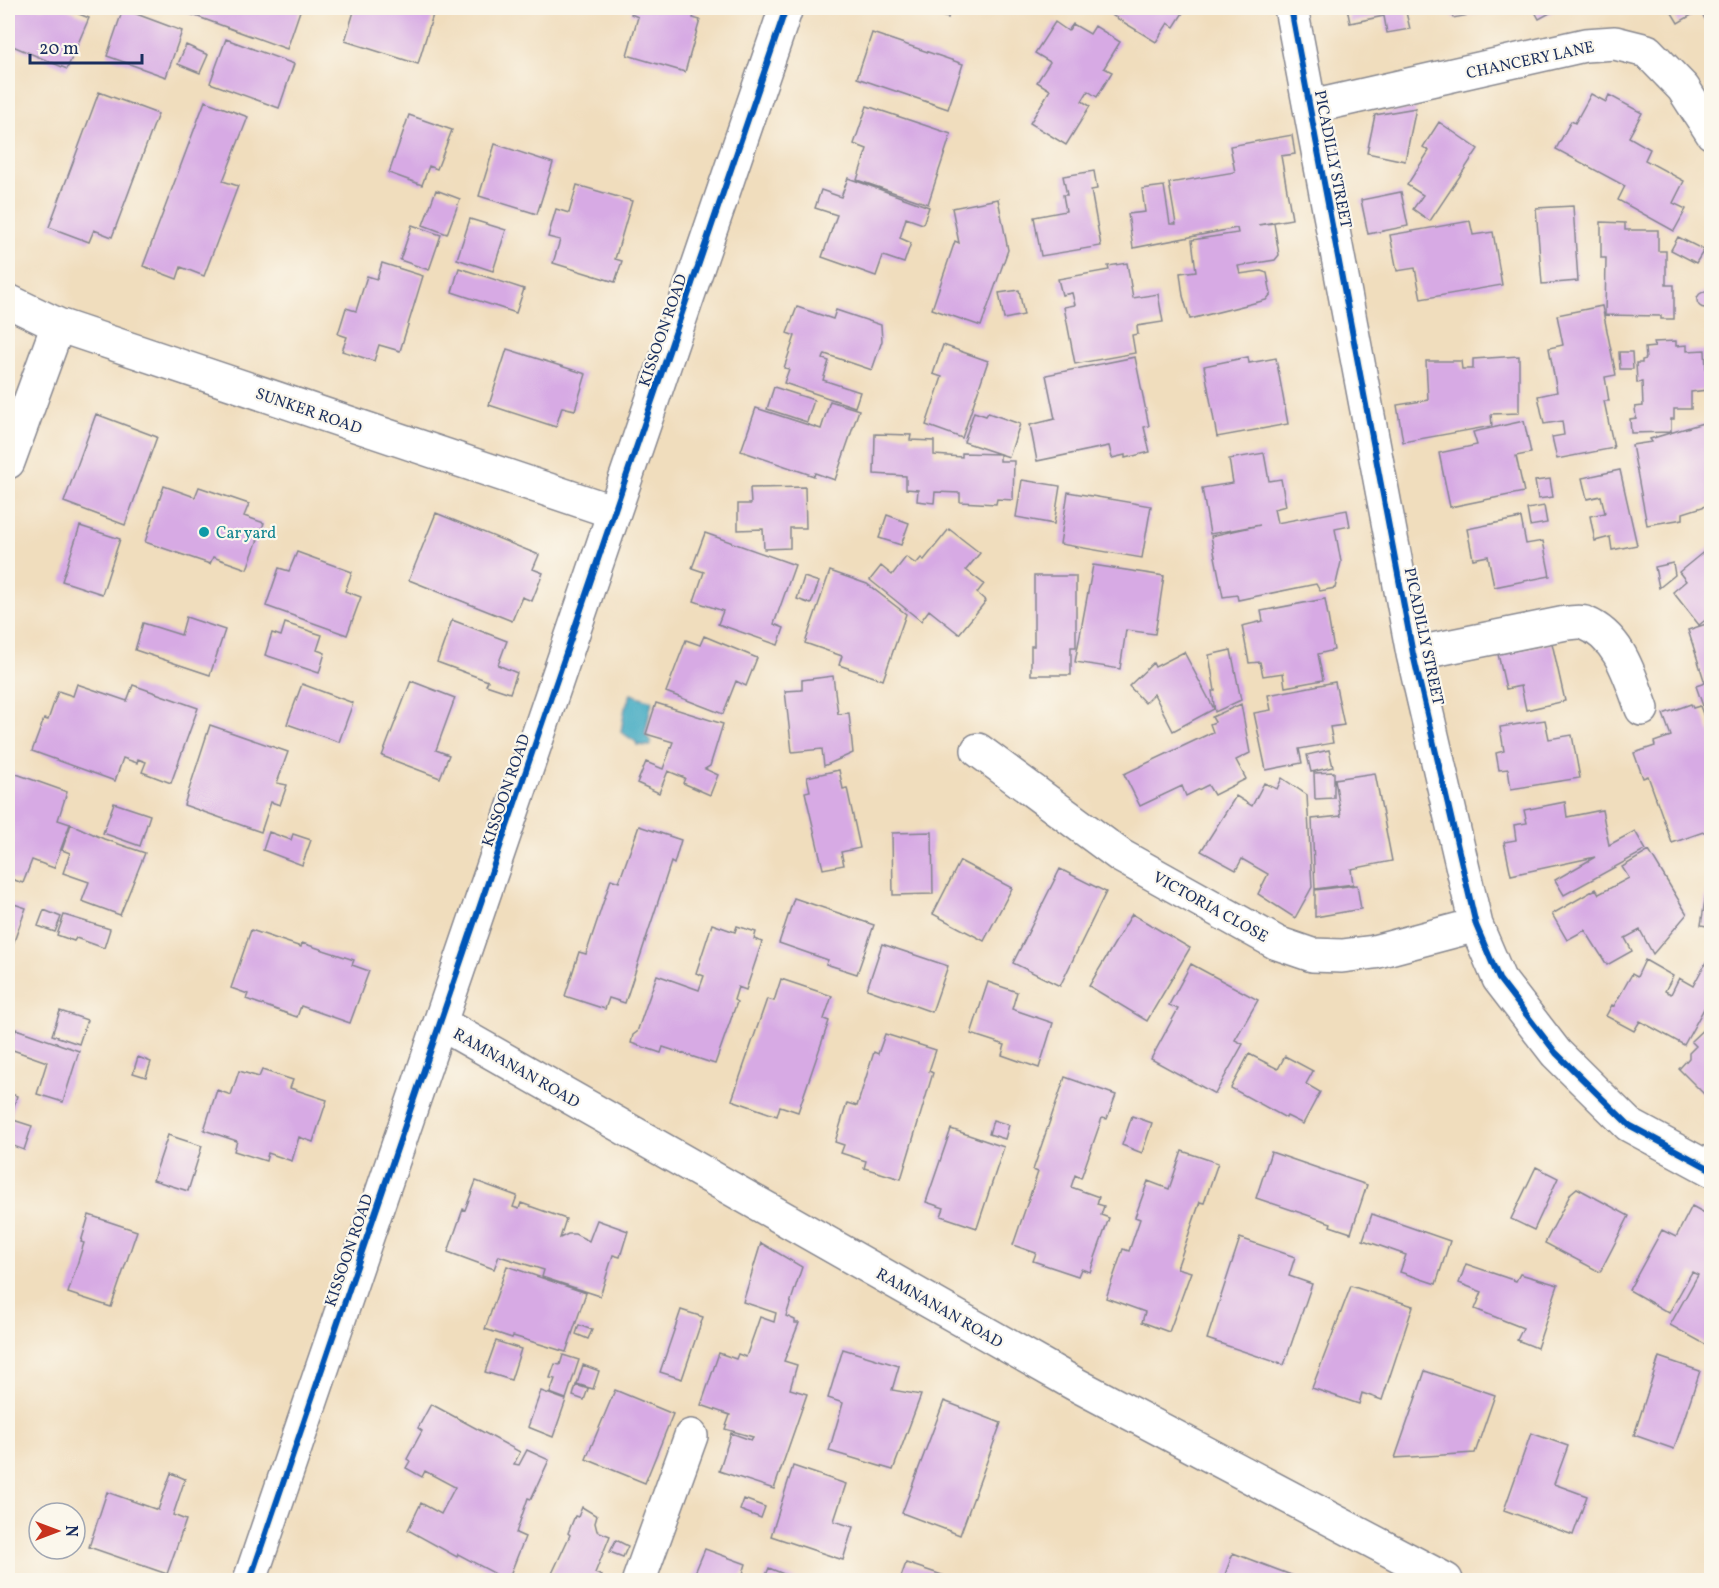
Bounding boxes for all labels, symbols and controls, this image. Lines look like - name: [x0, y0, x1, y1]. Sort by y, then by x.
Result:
- scale bar: [30, 27, 142, 65]
- text: 20 m: [39, 37, 79, 62]
- street label: CHANCERY LANE: [1464, 37, 1596, 85]
- street label: PICADILLY STREET: [1308, 88, 1356, 230]
- street label: KISSOON ROAD: [634, 271, 694, 390]
- street label: SUNKER ROAD: [252, 383, 365, 441]
- place label: Car yard: [216, 523, 276, 545]
- marker: Car yard: [197, 525, 211, 539]
- street label: PICADILLY STREET: [1398, 566, 1448, 707]
- street label: KISSOON ROAD: [477, 731, 537, 850]
- street label: VICTORIA CLOSE: [1148, 867, 1272, 949]
- street label: RAMNANAN ROAD: [449, 1023, 584, 1114]
- street label: KISSOON ROAD: [320, 1191, 380, 1310]
- street label: RAMNANAN ROAD: [872, 1263, 1007, 1354]
- north arrow: [27, 1501, 87, 1561]
- text: N: [59, 1525, 81, 1537]

